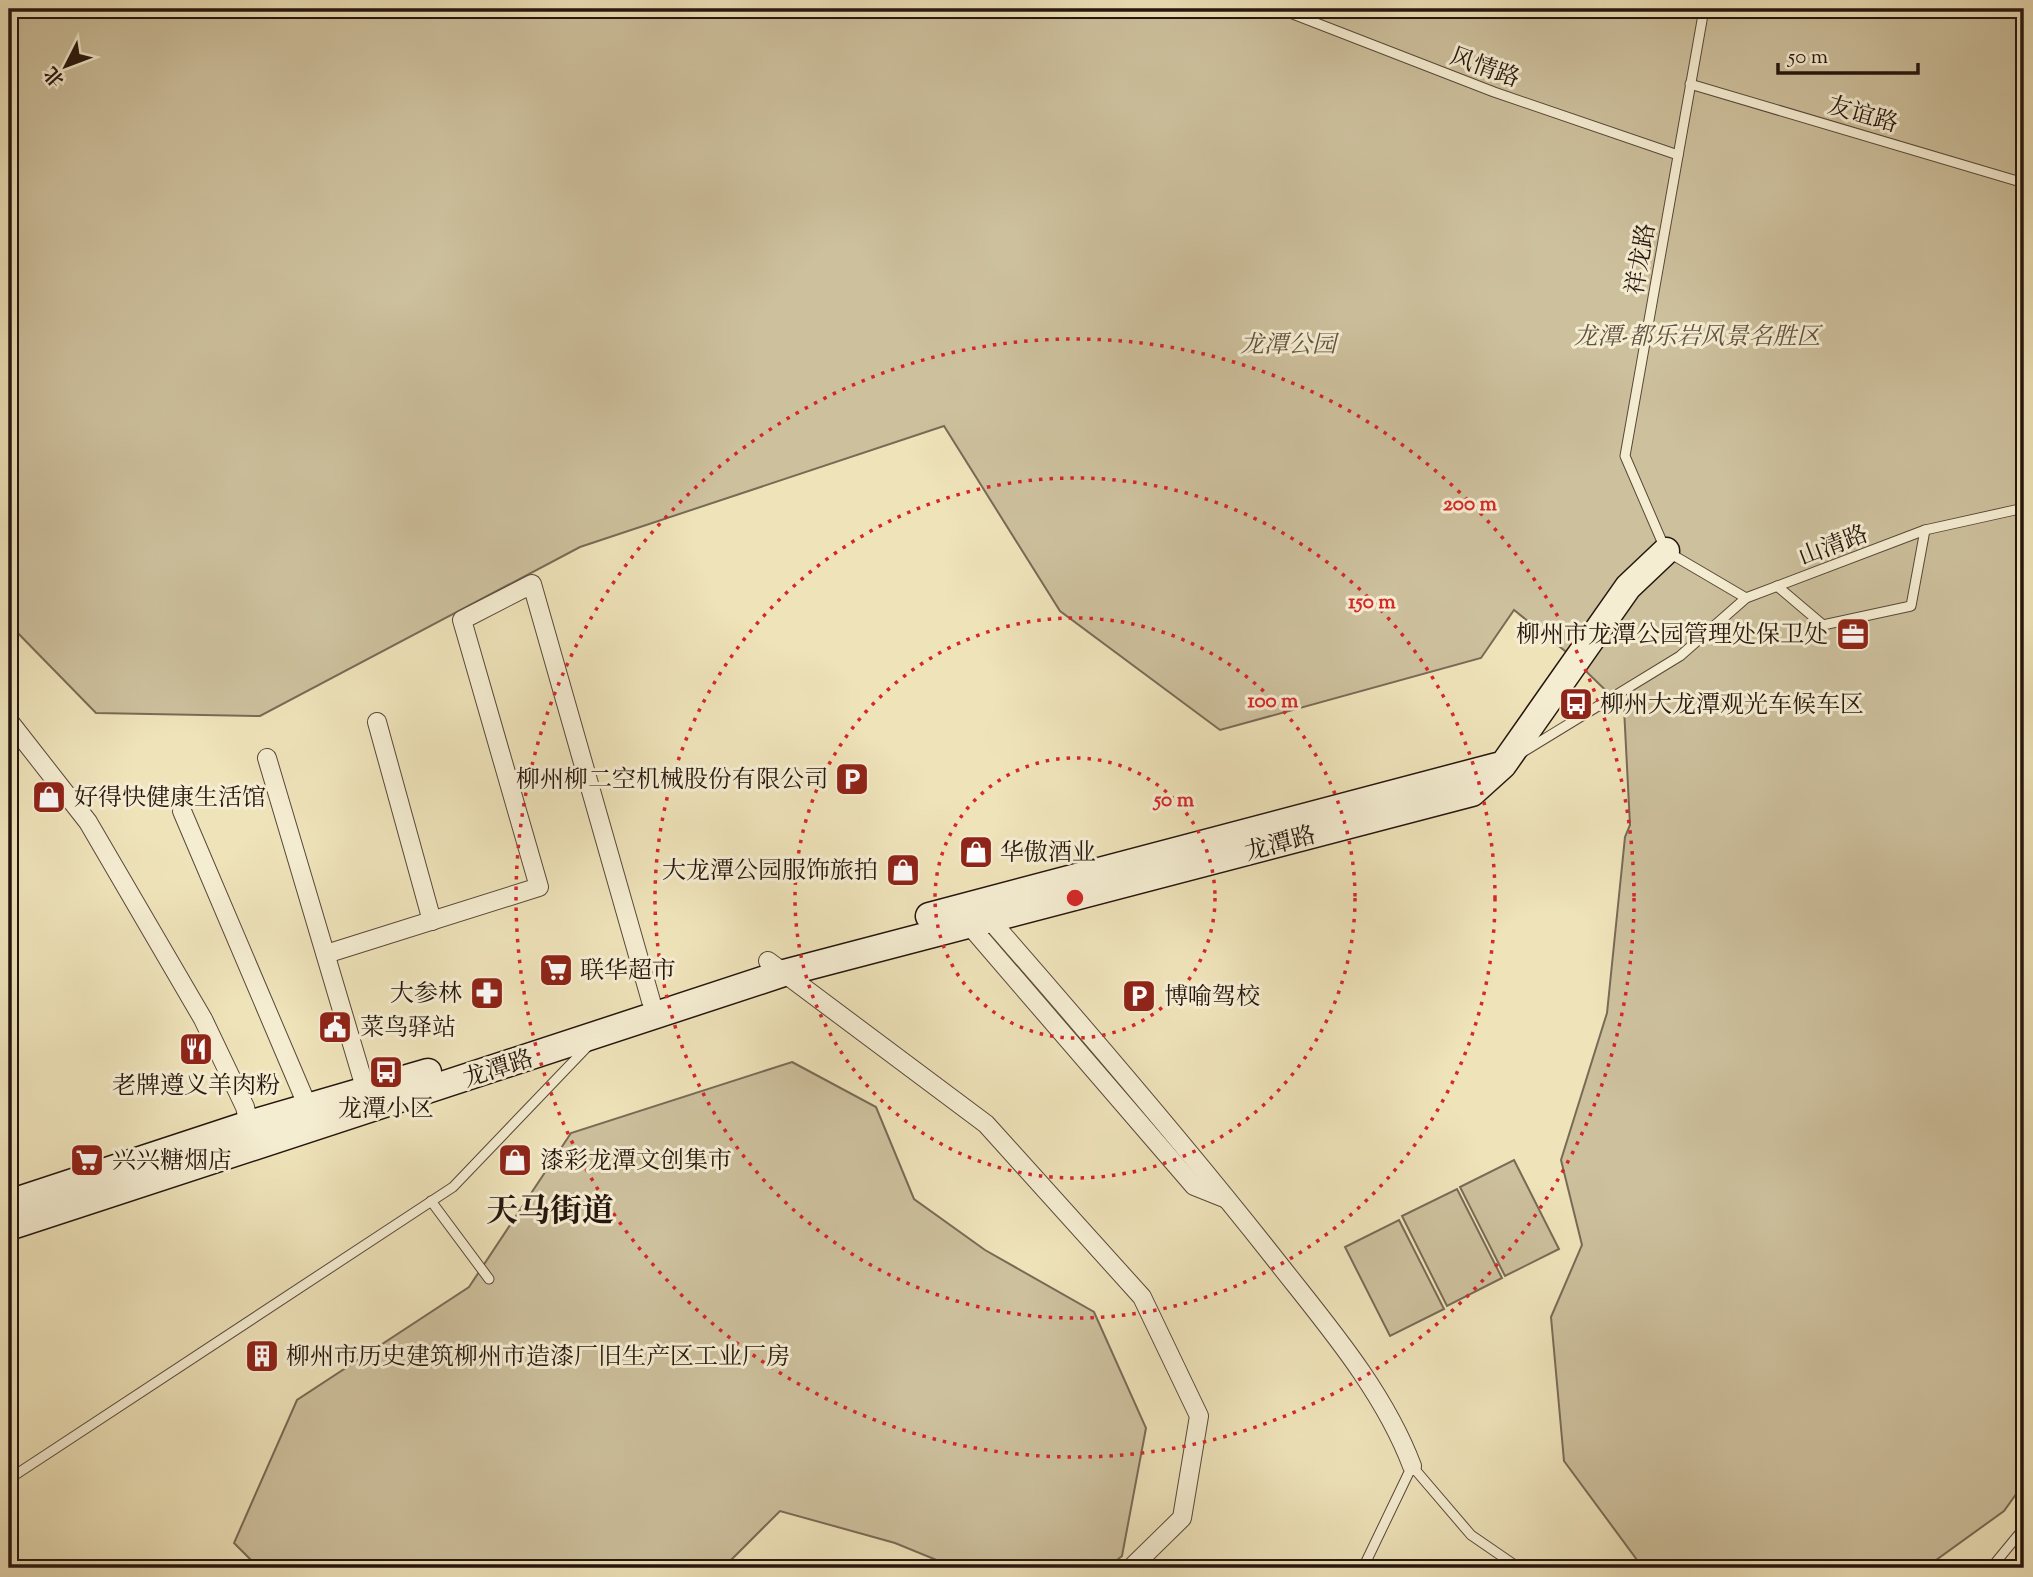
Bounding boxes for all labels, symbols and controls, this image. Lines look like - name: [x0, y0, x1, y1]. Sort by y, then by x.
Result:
- north arrow: [32, 32, 102, 102]
- scale bar: [1778, 32, 1918, 76]
- street label: 风情路: [1445, 41, 1524, 97]
- text: 50 m: [1787, 43, 1828, 73]
- text: 北: [39, 60, 72, 92]
- street label: 友谊路: [1823, 90, 1902, 142]
- street label: 祥龙路: [1619, 221, 1665, 298]
- park label: 龙潭-都乐岩风景名胜区: [1574, 321, 1823, 355]
- park label: 龙潭公园: [1240, 329, 1340, 363]
- text: 200 m: [1443, 490, 1498, 520]
- street label: 山清路: [1794, 518, 1873, 576]
- text: 150 m: [1348, 588, 1396, 618]
- office icon: 柳州市龙潭公园管理处保卫处: [1834, 615, 1872, 653]
- place label: 柳州市龙潭公园管理处保卫处: [1516, 619, 1828, 653]
- bus stop icon: 柳州大龙潭观光车候车区: [1557, 685, 1595, 723]
- text: 100 m: [1248, 687, 1299, 717]
- place label: 柳州大龙潭观光车候车区: [1600, 689, 1864, 723]
- parking icon: 柳州柳二空机械股份有限公司: [833, 760, 871, 798]
- place label: 柳州柳二空机械股份有限公司: [516, 764, 828, 798]
- shop icon: 好得快健康生活馆: [30, 778, 68, 816]
- place label: 好得快健康生活馆: [74, 782, 266, 816]
- text: 50 m: [1152, 786, 1195, 816]
- street label: 龙潭路: [1241, 819, 1320, 871]
- shop icon: 华傲酒业: [957, 833, 995, 871]
- place label: 华傲酒业: [1000, 837, 1096, 871]
- shop icon: 大龙潭公园服饰旅拍: [884, 851, 922, 889]
- place label: 大龙潭公园服饰旅拍: [662, 855, 878, 889]
- centre of rings: [1063, 886, 1087, 910]
- supermarket icon: 联华超市: [537, 951, 575, 989]
- place label: 联华超市: [580, 955, 676, 989]
- pharmacy icon: 大参林: [468, 974, 506, 1012]
- parking icon: 博喻驾校: [1120, 977, 1158, 1015]
- place label: 大参林: [390, 978, 462, 1012]
- place label: 博喻驾校: [1164, 981, 1260, 1015]
- public building icon: 菜鸟驿站: [316, 1008, 354, 1046]
- place label: 菜鸟驿站: [360, 1012, 456, 1046]
- restaurant icon: 老牌遵义羊肉粉: [177, 1030, 215, 1068]
- street label: 龙潭路: [459, 1043, 538, 1097]
- bus stop icon: 龙潭小区: [367, 1053, 405, 1091]
- place label: 老牌遵义羊肉粉: [112, 1070, 280, 1104]
- place label: 龙潭小区: [338, 1093, 434, 1127]
- supermarket icon: 兴兴糖烟店: [68, 1141, 106, 1179]
- shop icon: 漆彩龙潭文创集市: [496, 1141, 534, 1179]
- place label: 兴兴糖烟店: [112, 1145, 232, 1179]
- place label: 漆彩龙潭文创集市: [540, 1145, 732, 1179]
- district label: 天马街道: [486, 1190, 614, 1236]
- building icon: 柳州市历史建筑柳州市造漆厂旧生产区工业厂房: [243, 1337, 281, 1375]
- place label: 柳州市历史建筑柳州市造漆厂旧生产区工业厂房: [286, 1341, 790, 1375]

